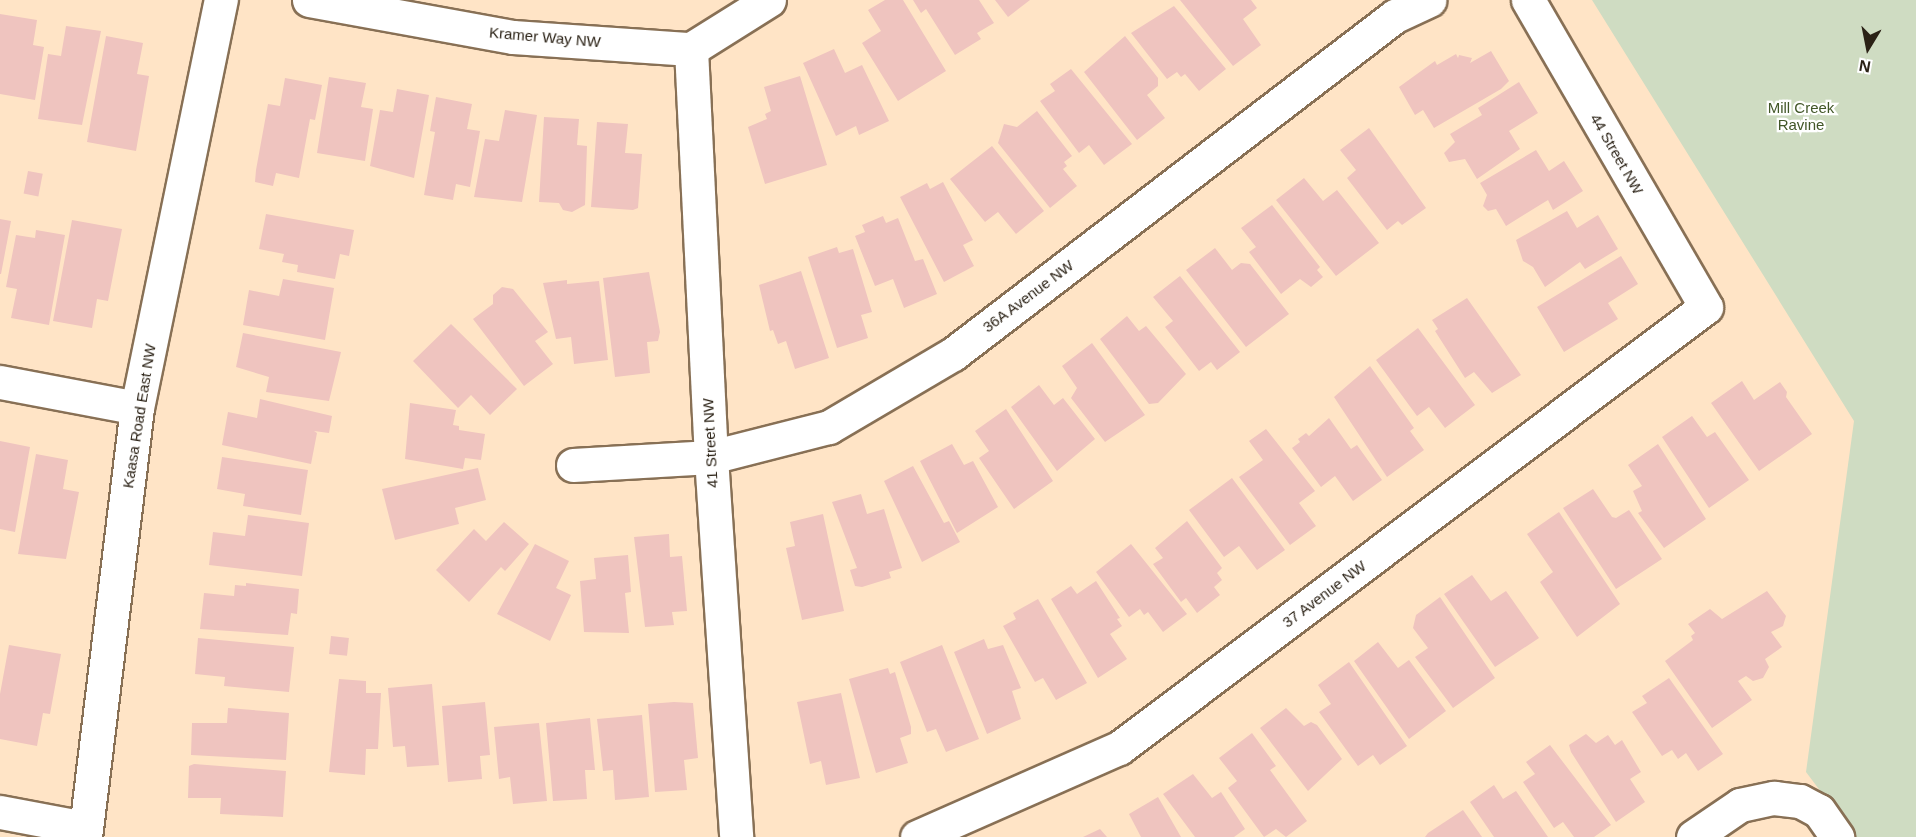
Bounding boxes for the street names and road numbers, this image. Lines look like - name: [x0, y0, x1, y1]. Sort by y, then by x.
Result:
- street label: Kramer Way NW: [488, 23, 602, 51]
- street label: 44 Street NW: [1587, 111, 1647, 197]
- street label: 36A Avenue NW: [978, 256, 1078, 336]
- street label: Kaasa Road East NW: [119, 343, 159, 489]
- street label: 41 Street NW: [699, 398, 721, 488]
- street label: 37 Avenue NW: [1278, 557, 1370, 631]

